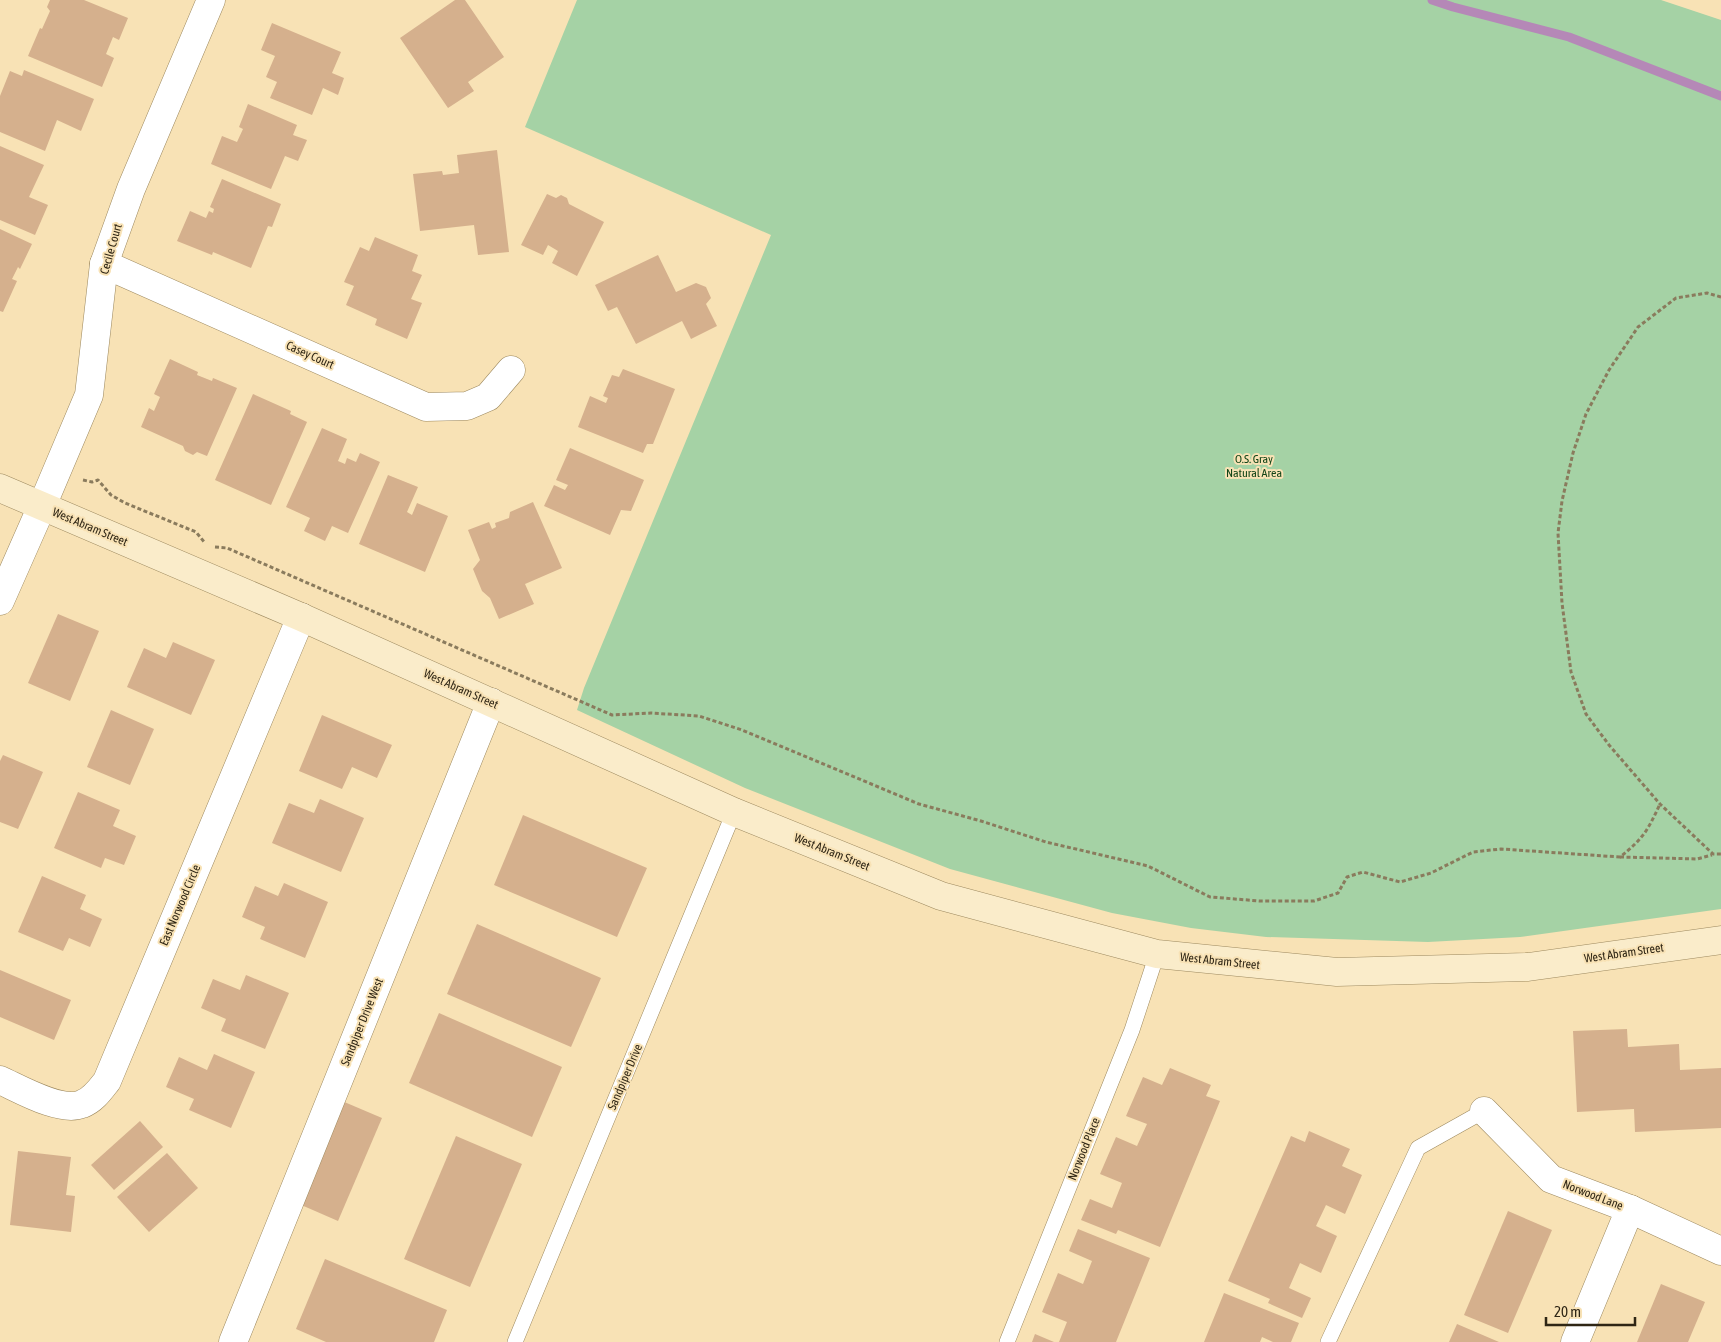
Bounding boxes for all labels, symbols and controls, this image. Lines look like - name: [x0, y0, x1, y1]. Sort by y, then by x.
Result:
- street label: Cecile Court: [97, 222, 125, 276]
- street label: Casey Court: [284, 338, 337, 372]
- park label: O.S. Gray Natural Area: [1226, 452, 1282, 480]
- street label: West Abram Street: [50, 505, 130, 549]
- street label: West Abram Street: [422, 666, 501, 712]
- street label: West Abram Street: [792, 830, 872, 874]
- street label: East Norwood Circle: [157, 862, 203, 948]
- street label: West Abram Street: [1583, 940, 1665, 966]
- street label: West Abram Street: [1179, 950, 1261, 972]
- street label: Sandpiper Drive West: [338, 976, 386, 1068]
- street label: Sandpiper Drive: [605, 1042, 645, 1112]
- street label: Norwood Place: [1065, 1116, 1103, 1182]
- street label: Norwood Lane: [1561, 1177, 1625, 1213]
- scale bar: [1546, 1294, 1635, 1326]
- text: 20 m: [1554, 1303, 1581, 1320]

